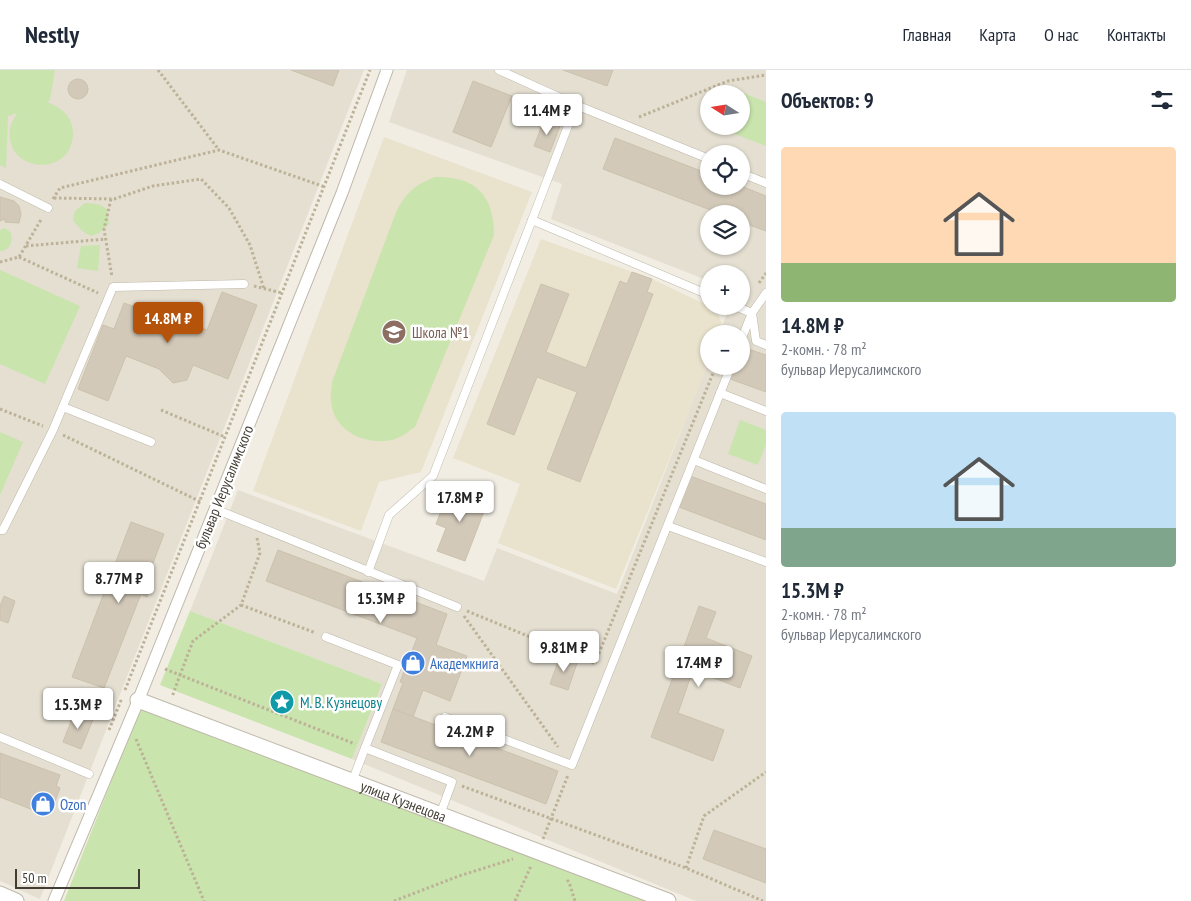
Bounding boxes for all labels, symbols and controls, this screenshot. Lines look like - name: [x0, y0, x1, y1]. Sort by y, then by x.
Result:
- text: Nestly: [25, 19, 79, 50]
- text: Главная: [903, 23, 951, 46]
- text: Карта: [979, 23, 1016, 46]
- text: О нас: [1044, 23, 1079, 46]
- text: Контакты: [1107, 23, 1166, 46]
- north arrow: [700, 85, 750, 135]
- map controls: [700, 85, 750, 375]
- icon: filters: [1148, 86, 1176, 114]
- text: Объектов: 9: [781, 87, 874, 114]
- pin: 11.4M ₽: [501, 93, 593, 136]
- text: 11.4M ₽: [523, 100, 571, 120]
- button: locate: [700, 145, 750, 195]
- icon: home: [934, 179, 1024, 269]
- button: layers: [700, 205, 750, 255]
- button: +: [700, 265, 750, 315]
- pin: 14.8M ₽: [122, 302, 214, 344]
- text: 14.8M ₽: [144, 308, 192, 328]
- text: 14.8M ₽: [781, 312, 844, 339]
- school or university icon: Школа №1: [381, 319, 407, 345]
- place label: Школа №1: [412, 323, 469, 342]
- button: −: [700, 325, 750, 375]
- text: 2-комн. · 78 m²: [781, 339, 867, 359]
- text: бульвар Иерусалимского: [781, 359, 921, 379]
- street label: бульвар Иерусалимского: [191, 422, 257, 552]
- icon: home: [934, 444, 1024, 534]
- pin: 17.8M ₽: [414, 480, 506, 523]
- text: 17.8M ₽: [437, 487, 483, 507]
- pin: 8.77M ₽: [73, 562, 165, 604]
- text: 8.77M ₽: [95, 568, 143, 588]
- text: 15.3M ₽: [781, 577, 844, 604]
- pin: 15.3M ₽: [335, 582, 427, 624]
- text: 15.3M ₽: [357, 588, 405, 608]
- text: 2-комн. · 78 m²: [781, 604, 867, 624]
- text: бульвар Иерусалимского: [781, 624, 921, 644]
- pin: 9.81M ₽: [518, 630, 610, 673]
- text: 9.81M ₽: [540, 637, 588, 657]
- pin: 17.4M ₽: [653, 646, 745, 688]
- shop icon: Академкнига: [400, 650, 426, 676]
- text: 17.4M ₽: [676, 652, 722, 672]
- place label: Академкнига: [430, 654, 499, 673]
- pin: 15.3M ₽: [32, 688, 124, 730]
- place icon: М. В. Кузнецову: [269, 689, 295, 715]
- place label: М. В. Кузнецову: [300, 693, 382, 712]
- text: 15.3M ₽: [54, 694, 102, 714]
- pin: 24.2M ₽: [424, 714, 516, 757]
- text: 24.2M ₽: [446, 721, 494, 741]
- street label: улица Кузнецова: [358, 776, 449, 826]
- shop icon: Ozon: [30, 791, 56, 817]
- place label: Ozon: [60, 795, 86, 814]
- scale bar: [15, 866, 140, 889]
- text: 50 m: [22, 869, 47, 887]

